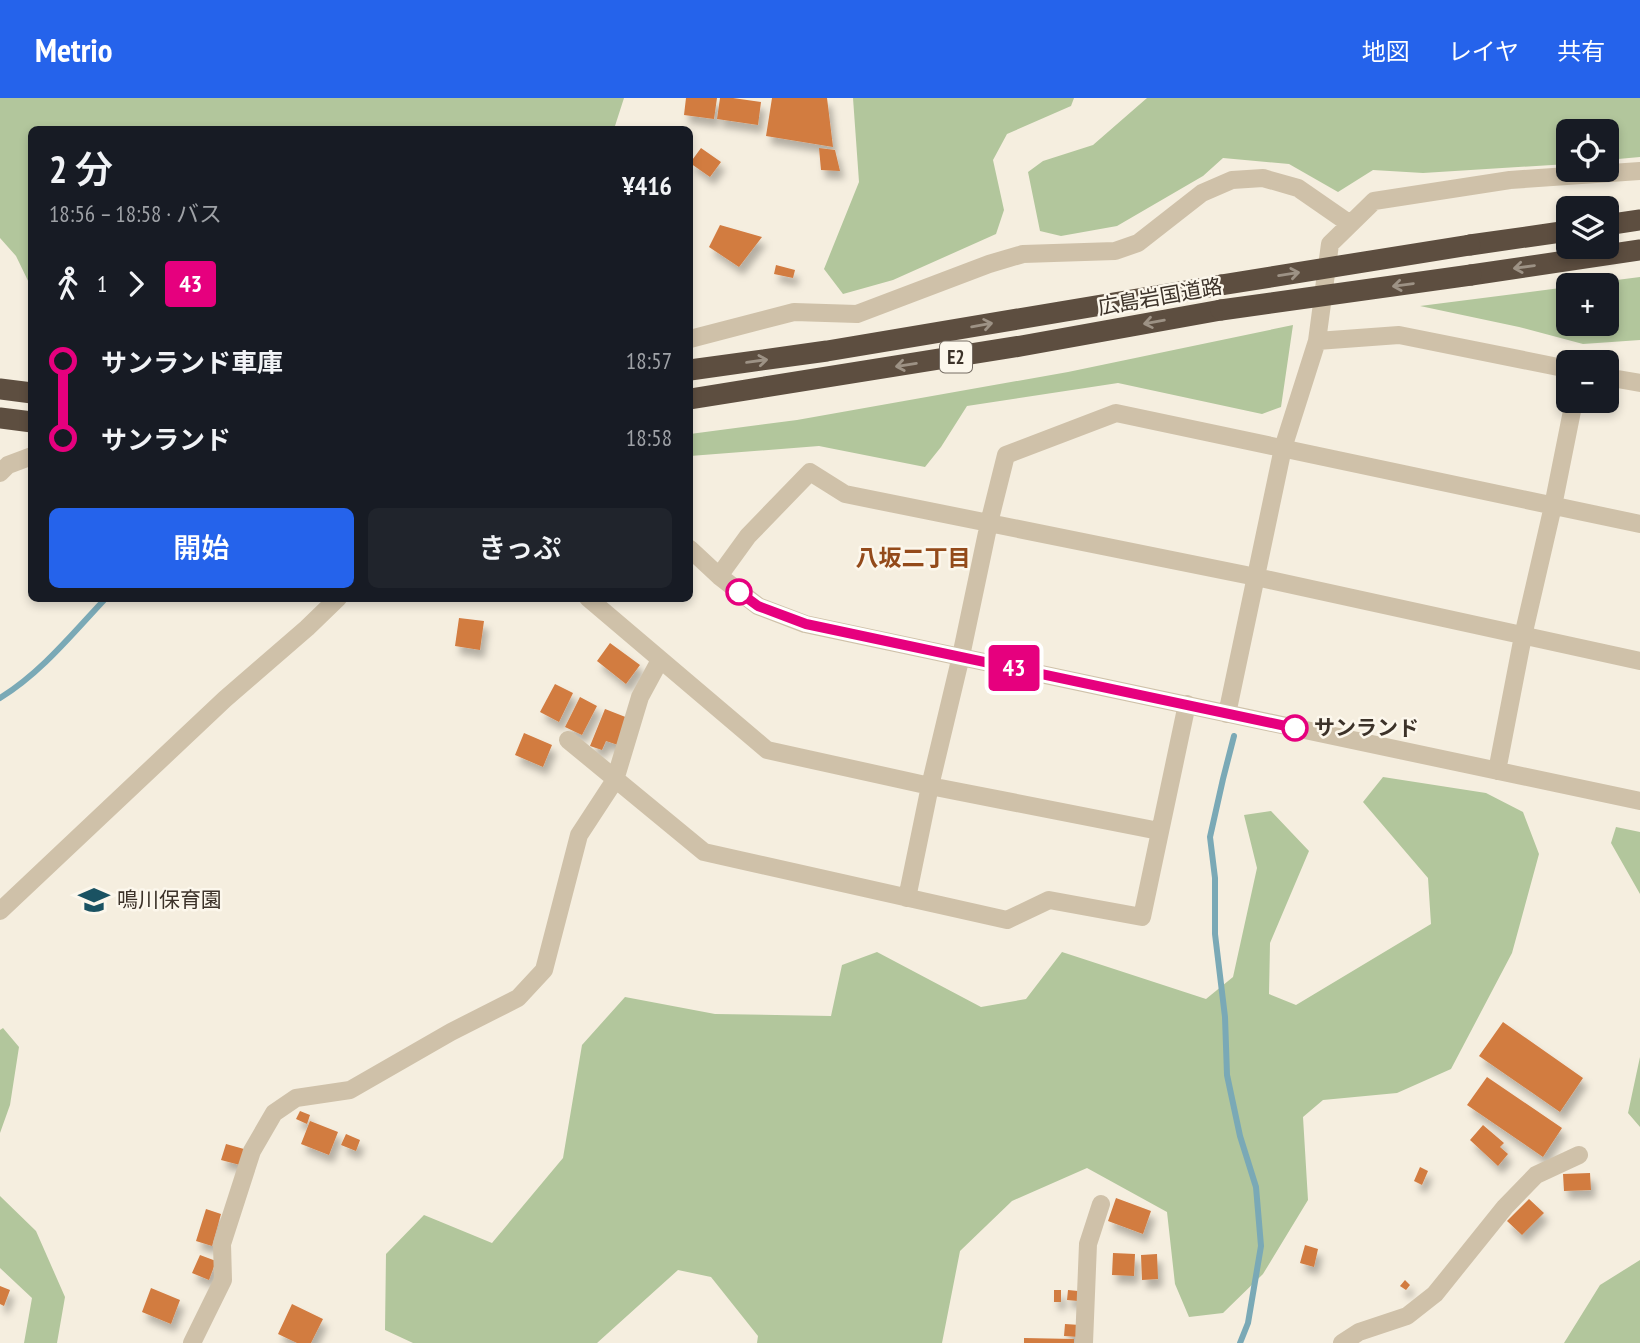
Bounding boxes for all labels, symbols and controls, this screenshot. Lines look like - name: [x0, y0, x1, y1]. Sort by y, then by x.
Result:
- text: Metrio: [35, 28, 112, 71]
- text: 地図: [1362, 36, 1410, 67]
- text: レイヤ: [1448, 36, 1519, 67]
- text: 共有: [1557, 36, 1605, 67]
- map controls: [1556, 119, 1619, 413]
- button: locate: [1556, 119, 1619, 182]
- text: 2 分: [49, 144, 113, 193]
- text: ¥416: [622, 169, 672, 202]
- button: layers: [1556, 196, 1619, 259]
- text: 18:56 – 18:58 · バス: [49, 199, 222, 228]
- one-way arrow: [1513, 261, 1536, 274]
- icon: walk: [49, 265, 87, 303]
- icon: forward: [117, 265, 155, 303]
- one-way arrow: [1277, 267, 1299, 280]
- text: 43: [179, 268, 202, 299]
- text: 1: [97, 269, 107, 298]
- street label: 広島岩国道路: [1096, 272, 1224, 321]
- button: +: [1556, 273, 1619, 336]
- one-way arrow: [1392, 278, 1415, 291]
- one-way arrow: [1143, 316, 1166, 329]
- one-way arrow: [970, 318, 993, 331]
- road number: E2: [940, 342, 972, 372]
- text: サンランド車庫: [101, 346, 283, 379]
- text: 18:57: [626, 346, 672, 375]
- button: −: [1556, 350, 1619, 413]
- one-way arrow: [745, 354, 768, 367]
- one-way arrow: [895, 359, 918, 372]
- text: サンランド: [101, 423, 231, 456]
- text: 18:58: [626, 423, 672, 452]
- button: 開始: [49, 508, 354, 588]
- button: きっぷ: [368, 508, 672, 588]
- district label: 八坂二丁目: [856, 543, 971, 572]
- unlabelled marker: [726, 579, 752, 605]
- line badge: 43: [982, 645, 1046, 691]
- text: 43: [1003, 652, 1025, 683]
- place label: サンランド: [1314, 714, 1419, 741]
- marker: サンランド: [1282, 715, 1308, 741]
- school or university icon: 鳴川保育園: [77, 883, 111, 917]
- place label: 鳴川保育園: [117, 886, 222, 913]

